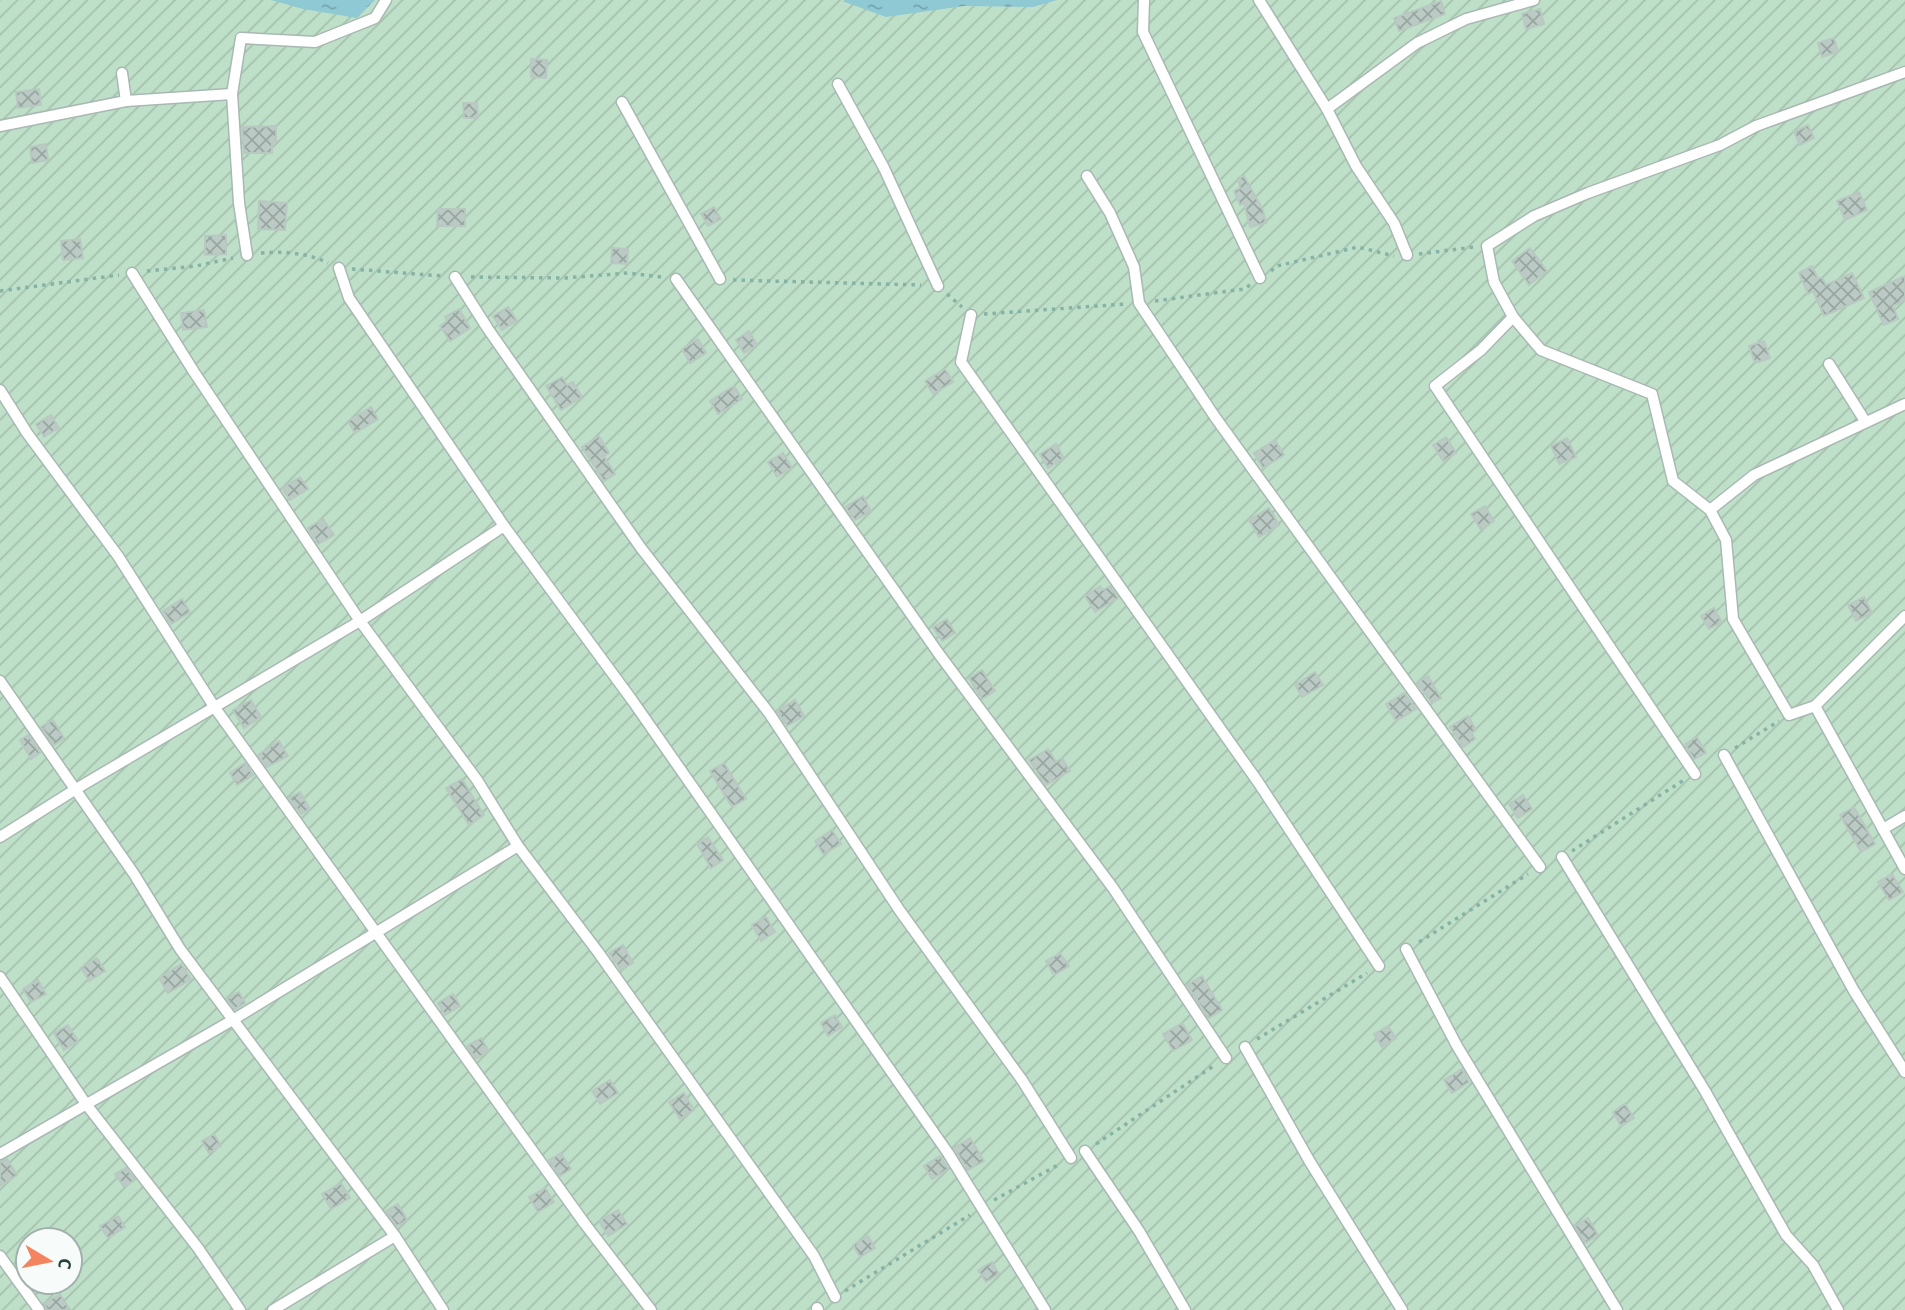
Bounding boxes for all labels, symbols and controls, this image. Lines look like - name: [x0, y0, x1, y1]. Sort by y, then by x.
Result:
- north arrow: [14, 1226, 84, 1296]
- text: С: [54, 1257, 75, 1271]

